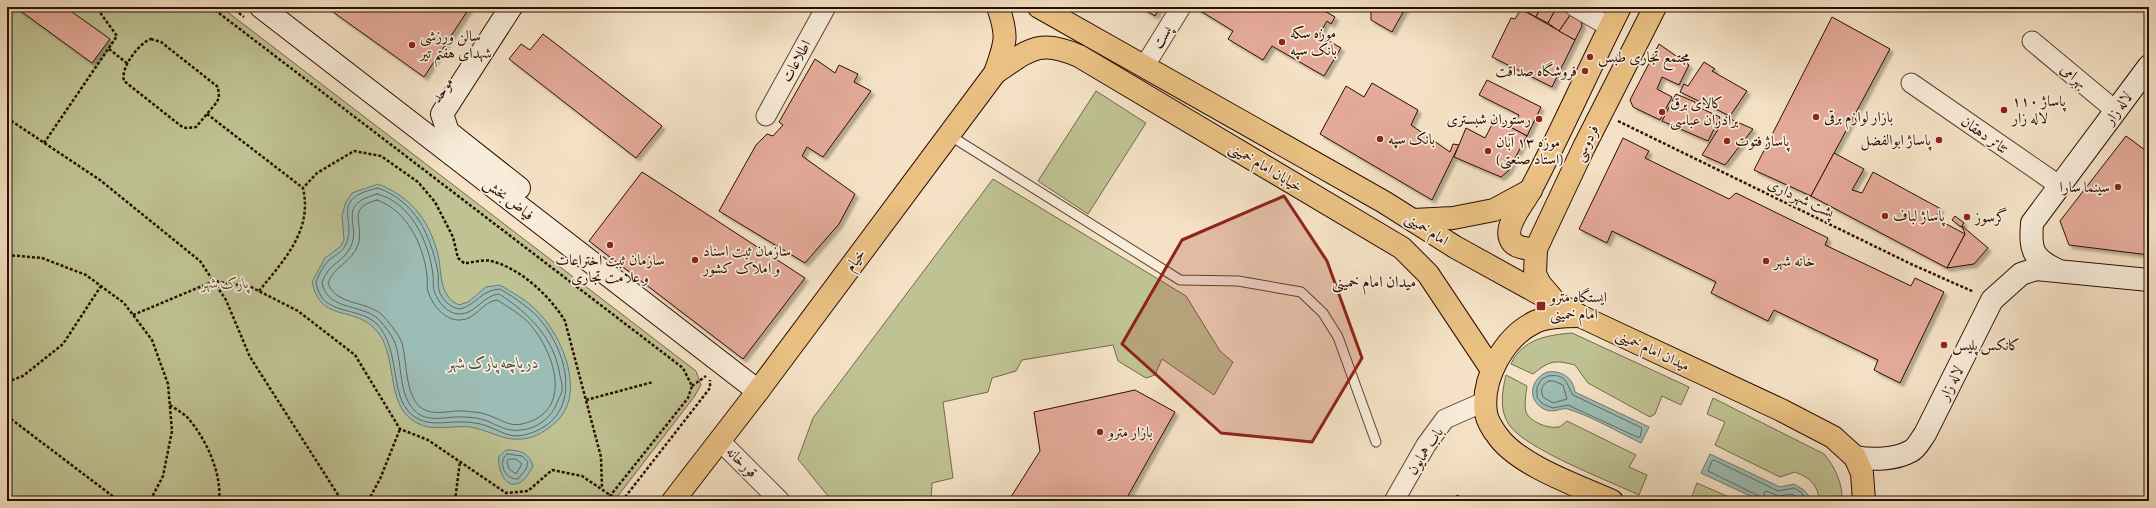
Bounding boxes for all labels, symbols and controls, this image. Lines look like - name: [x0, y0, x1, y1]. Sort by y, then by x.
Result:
- street label: پست: [1147, 21, 1177, 52]
- place label: موزه سکه بانک سپه: [1290, 23, 1337, 60]
- place label: سالن ورزشی شهدای هفتم تیر: [418, 26, 492, 68]
- street label: اطلاعات: [776, 36, 816, 86]
- marker: موزه سکه بانک سپه: [1277, 37, 1287, 47]
- marker: سالن ورزشی شهدای هفتم تیر: [407, 40, 417, 50]
- place label: مجتمع تجاری طبس: [1598, 47, 1690, 71]
- marker: مجتمع تجاری طبس: [1585, 52, 1595, 62]
- street label: بهرامی: [2056, 59, 2092, 93]
- place label: فروشگاه صداقت: [1495, 61, 1577, 81]
- marker: فروشگاه صداقت: [1580, 66, 1590, 76]
- street label: موحد: [426, 73, 458, 107]
- street label: لاله زار: [2098, 88, 2137, 130]
- place label: پاساژ ۱۱۰ لاله زار: [2010, 91, 2067, 128]
- place label: کالاى برق برادران عباسى: [1670, 93, 1739, 131]
- marker: پاساژ ۱۱۰ لاله زار: [1999, 105, 2009, 115]
- marker: کالاى برق برادران عباسى: [1657, 107, 1667, 117]
- place label: بازار لوازم برقی: [1824, 107, 1893, 130]
- place label: رستوران شبستری: [1446, 109, 1531, 129]
- street label: تئاتر دهقان: [1957, 111, 2013, 159]
- marker: بازار لوازم برقی: [1811, 112, 1821, 122]
- marker: رستوران شبستری: [1534, 114, 1544, 124]
- street label: فردوسی: [1569, 121, 1604, 165]
- place label: بانک سپه: [1388, 129, 1435, 149]
- place label: پاساژ ابوالفضل: [1860, 130, 1932, 151]
- place label: پاساژ فتوت: [1735, 131, 1790, 152]
- place label: موزه ۱۳ آبان (استاد صنعتی): [1496, 132, 1563, 170]
- marker: بانک سپه: [1375, 134, 1385, 144]
- marker: پاساژ ابوالفضل: [1934, 135, 1944, 145]
- marker: پاساژ فتوت: [1722, 136, 1732, 146]
- street label: خیابان امام خمینی: [1224, 137, 1307, 199]
- marker: موزه ۱۳ آبان (استاد صنعتی): [1483, 146, 1493, 156]
- street label: فیاض بخش: [480, 173, 538, 225]
- street label: پشت شهرداری: [1764, 173, 1838, 223]
- place label: سینما سارا: [2060, 177, 2110, 197]
- marker: سینما سارا: [2113, 182, 2123, 192]
- place label: پاساژ لباف: [1893, 206, 1946, 227]
- place label: گرسوز: [1973, 207, 2007, 227]
- street label: امام خمینی: [1400, 208, 1452, 253]
- marker: پاساژ لباف: [1880, 211, 1890, 221]
- marker: گرسوز: [1962, 212, 1972, 222]
- marker: سازمان ثبت اختراعات و علامت تجاری: [605, 240, 615, 250]
- place label: سازمان ثبت اسناد و املاک کشور: [701, 241, 791, 278]
- street label: خیام: [840, 245, 872, 277]
- place label: سازمان ثبت اختراعات و علامت تجاری: [555, 250, 665, 287]
- place label: خانه شهر: [1772, 251, 1815, 271]
- marker: سازمان ثبت اسناد و املاک کشور: [690, 255, 700, 265]
- marker: خانه شهر: [1761, 256, 1771, 266]
- district label: میدان امام خمینی: [1332, 271, 1416, 296]
- park label: پارک شهر: [200, 273, 250, 294]
- place label: ایستگاه مترو امام خمینی: [1548, 287, 1607, 327]
- marker: ایستگاه مترو امام خمینی: [1535, 300, 1547, 312]
- street label: میدان امام خمینی: [1612, 324, 1693, 379]
- place label: کانکس پلیس: [1952, 335, 2020, 356]
- marker: کانکس پلیس: [1939, 340, 1949, 350]
- water label: دریاچه پارک شهر: [446, 352, 539, 374]
- street label: لاله زار: [1933, 362, 1968, 405]
- place label: بازار مترو: [1106, 422, 1153, 442]
- street label: باب همایون: [1402, 423, 1448, 479]
- marker: بازار مترو: [1095, 427, 1105, 437]
- street label: قورخانه: [722, 442, 762, 482]

